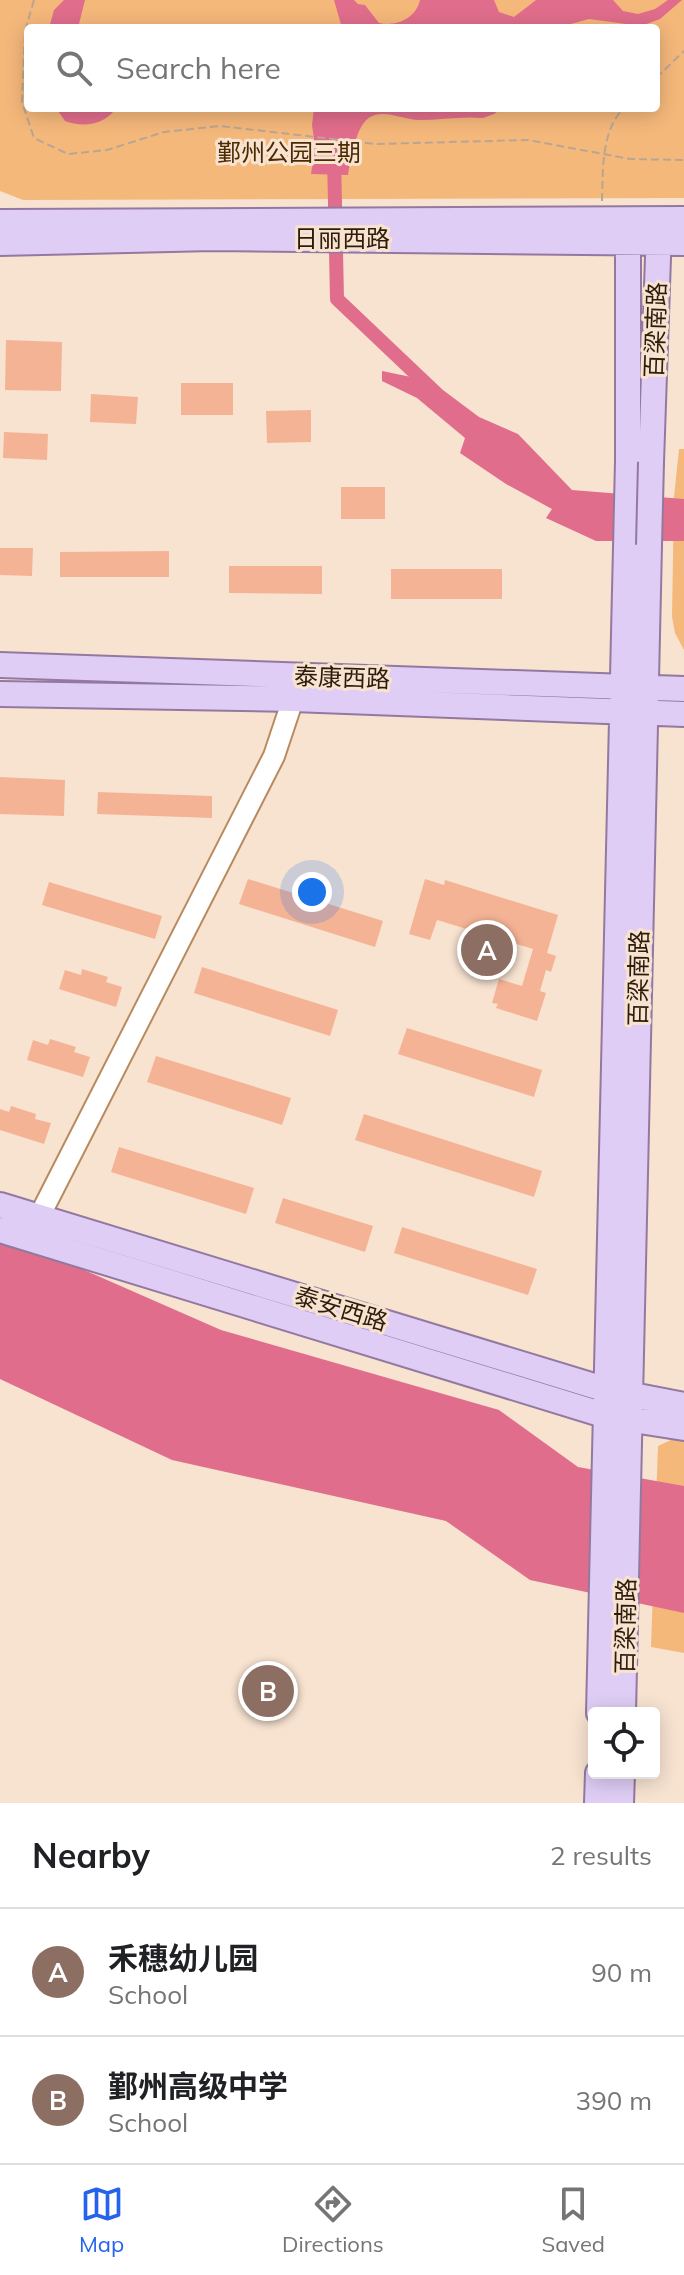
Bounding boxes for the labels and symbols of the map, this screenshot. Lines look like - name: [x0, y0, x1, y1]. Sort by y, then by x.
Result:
- park label: 鄞州公园三期: [217, 137, 361, 167]
- street label: 日丽西路: [294, 223, 390, 253]
- street label: 百梁南路: [638, 281, 672, 378]
- street label: 泰康西路: [294, 660, 391, 694]
- your location: [292, 872, 332, 912]
- pin: A: [461, 920, 513, 980]
- street label: 百梁南路: [622, 930, 654, 1026]
- street label: 泰安西路: [291, 1280, 392, 1336]
- street label: 百梁南路: [609, 1578, 641, 1674]
- pin: B: [242, 1661, 294, 1721]

